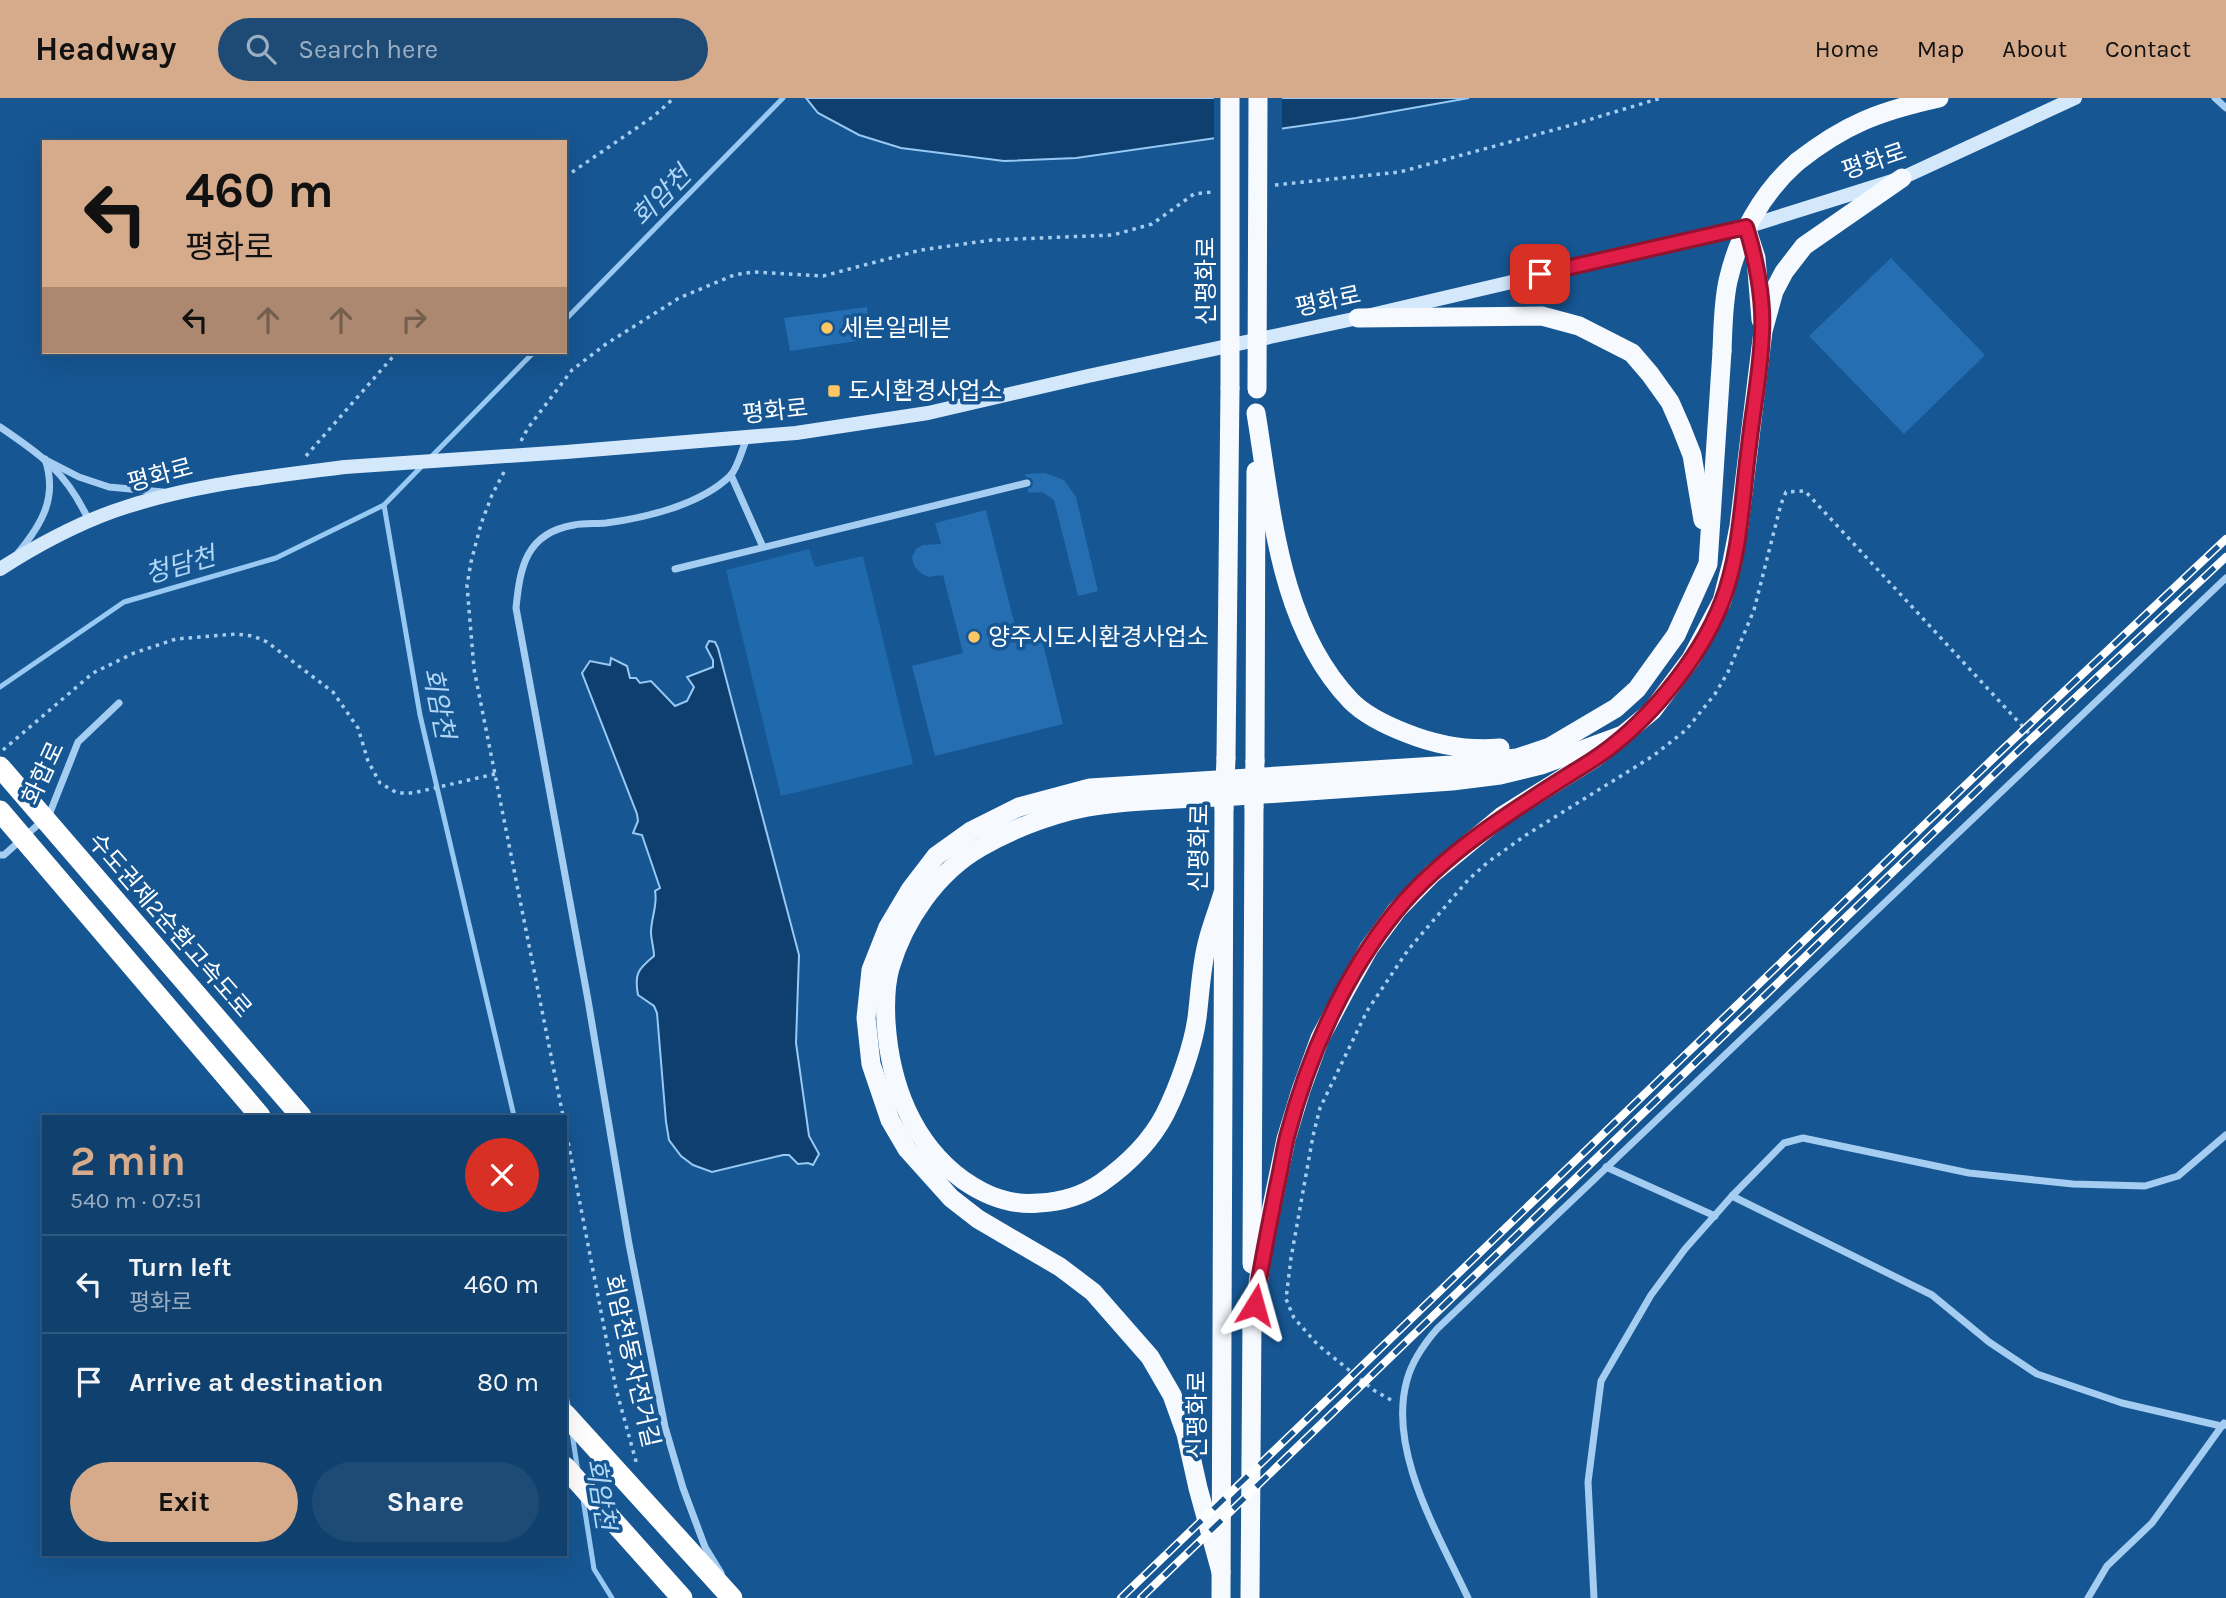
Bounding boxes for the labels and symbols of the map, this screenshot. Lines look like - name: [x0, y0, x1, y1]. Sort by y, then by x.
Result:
- street label: 평화로: [1838, 137, 1910, 185]
- water label: 회암천: [625, 158, 700, 233]
- street label: 신평화로: [1192, 237, 1220, 325]
- pin: [1510, 244, 1570, 304]
- street label: 평화로: [1293, 280, 1363, 322]
- place label: 세븐일레븐: [841, 314, 951, 342]
- marker: 세븐일레븐: [819, 320, 835, 336]
- place label: 도시환경사업소: [848, 377, 1003, 405]
- marker: 도시환경사업소: [826, 383, 842, 399]
- street label: 평화로: [741, 394, 809, 428]
- street label: 평화로: [124, 453, 196, 497]
- water label: 청담천: [141, 540, 222, 590]
- place label: 양주시도시환경사업소: [988, 623, 1209, 651]
- marker: 양주시도시환경사업소: [966, 629, 982, 645]
- water label: 회암천: [416, 665, 461, 744]
- street label: 화합로: [16, 737, 70, 809]
- street label: 신평화로: [1184, 804, 1214, 892]
- street label: 수도권제2순환고속도로: [82, 827, 258, 1023]
- position arrow: [1218, 1268, 1292, 1342]
- street label: 회암천동자전거길: [598, 1272, 666, 1450]
- street label: 신평화로: [1183, 1371, 1211, 1459]
- water label: 회암천: [580, 1456, 622, 1535]

